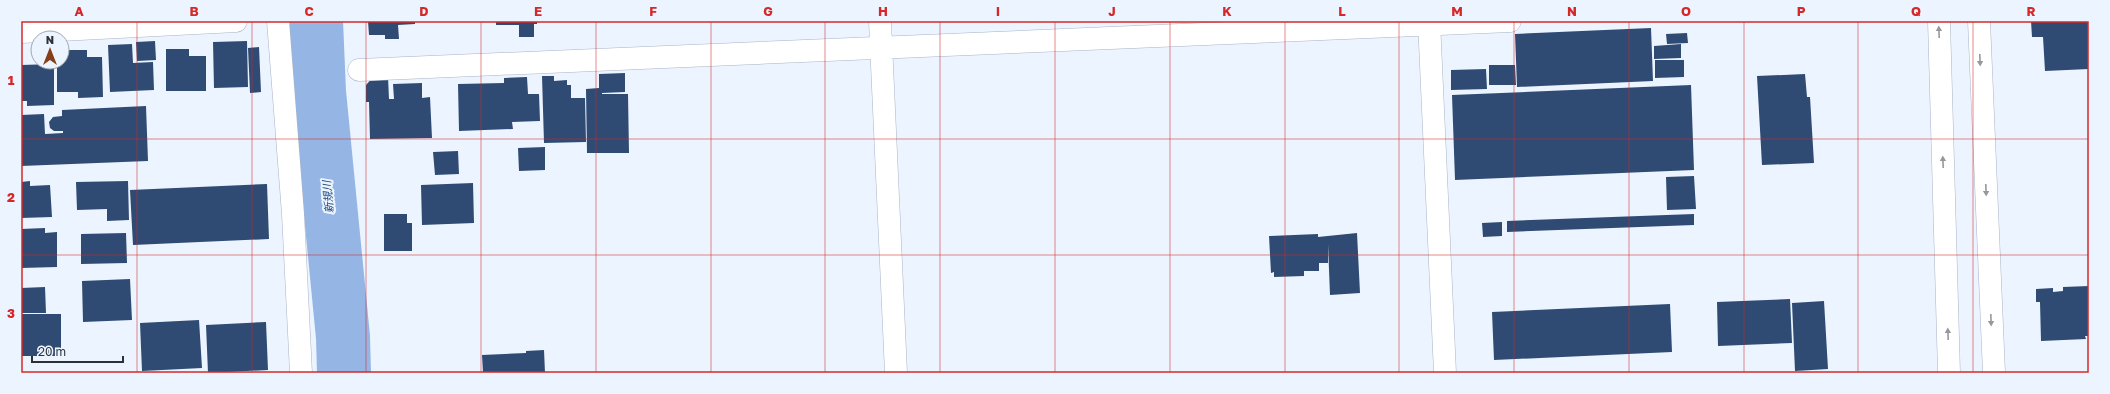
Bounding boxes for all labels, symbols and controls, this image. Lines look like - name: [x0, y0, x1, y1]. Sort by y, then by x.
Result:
- text: A: [74, 3, 84, 19]
- text: B: [189, 3, 199, 19]
- text: C: [304, 3, 314, 19]
- text: D: [419, 3, 429, 19]
- text: E: [534, 3, 542, 19]
- text: F: [649, 3, 657, 19]
- text: G: [763, 3, 773, 19]
- text: H: [878, 3, 888, 19]
- text: I: [996, 3, 1000, 19]
- text: J: [1108, 3, 1116, 19]
- text: K: [1222, 3, 1232, 19]
- text: L: [1338, 3, 1346, 19]
- text: M: [1451, 3, 1463, 19]
- text: N: [1567, 3, 1577, 19]
- text: O: [1681, 3, 1691, 19]
- text: P: [1797, 3, 1806, 19]
- text: Q: [1911, 3, 1921, 19]
- text: R: [2026, 3, 2036, 19]
- one-way arrow: [1936, 26, 1943, 38]
- north arrow: [30, 30, 70, 70]
- text: N: [46, 33, 54, 46]
- one-way arrow: [1977, 54, 1984, 66]
- text: 1: [8, 72, 15, 88]
- one-way arrow: [1940, 155, 1946, 168]
- water label: 新規川: [320, 179, 335, 214]
- one-way arrow: [1983, 184, 1989, 197]
- text: 2: [7, 189, 15, 205]
- text: 3: [7, 305, 15, 321]
- one-way arrow: [1988, 314, 1995, 326]
- one-way arrow: [1945, 327, 1951, 340]
- scale bar: [32, 338, 123, 364]
- text: 20 m: [38, 344, 66, 359]

